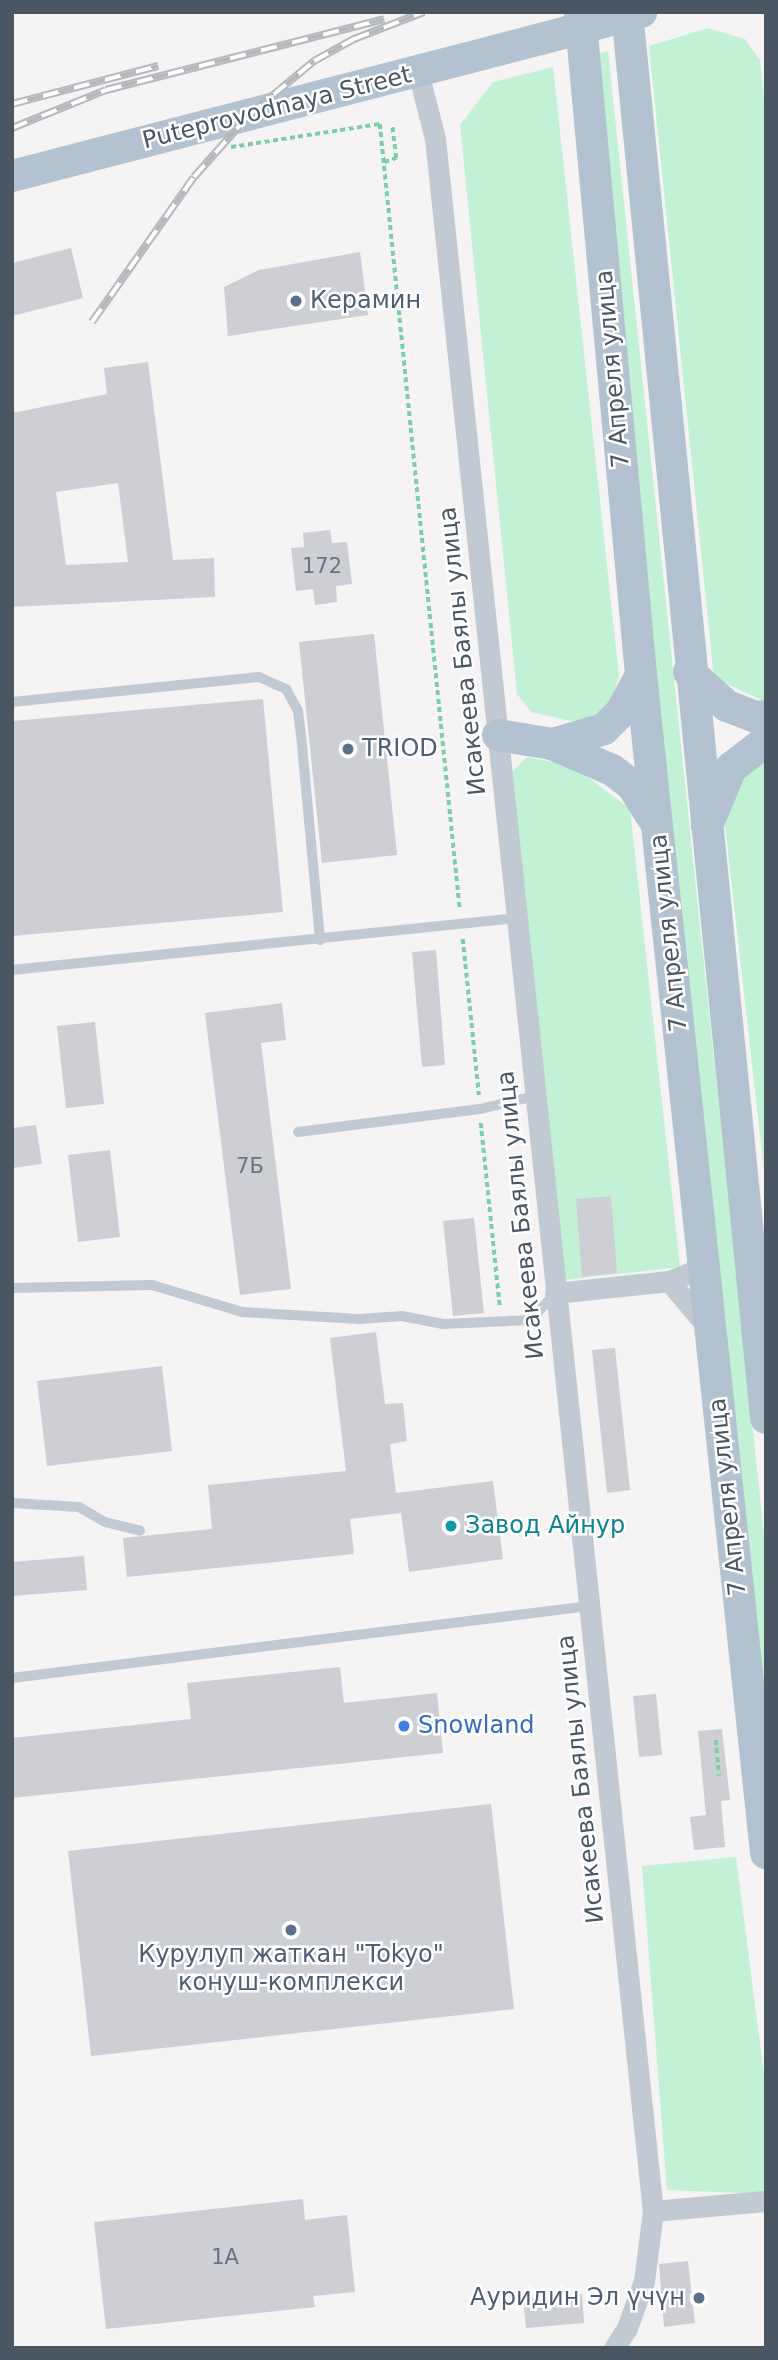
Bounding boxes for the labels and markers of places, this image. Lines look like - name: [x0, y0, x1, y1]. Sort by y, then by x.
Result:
- place label: Керамин: [310, 287, 421, 315]
- marker: Керамин: [288, 293, 304, 309]
- place label: TRIOD: [362, 735, 438, 763]
- marker: TRIOD: [340, 741, 356, 757]
- place label: Завод Айнур: [465, 1512, 625, 1540]
- marker: Завод Айнур: [443, 1518, 459, 1534]
- place label: Snowland: [418, 1712, 535, 1740]
- marker: Snowland: [396, 1718, 412, 1734]
- marker: Курулуп жаткан "Tokyo" конуш-комплекси: [283, 1922, 299, 1938]
- place label: Курулуп жаткан "Tokyo" конуш-комплекси: [138, 1941, 444, 1997]
- place label: Ауридин Эл үчүн: [470, 2284, 685, 2312]
- marker: Ауридин Эл үчүн: [691, 2290, 707, 2306]

